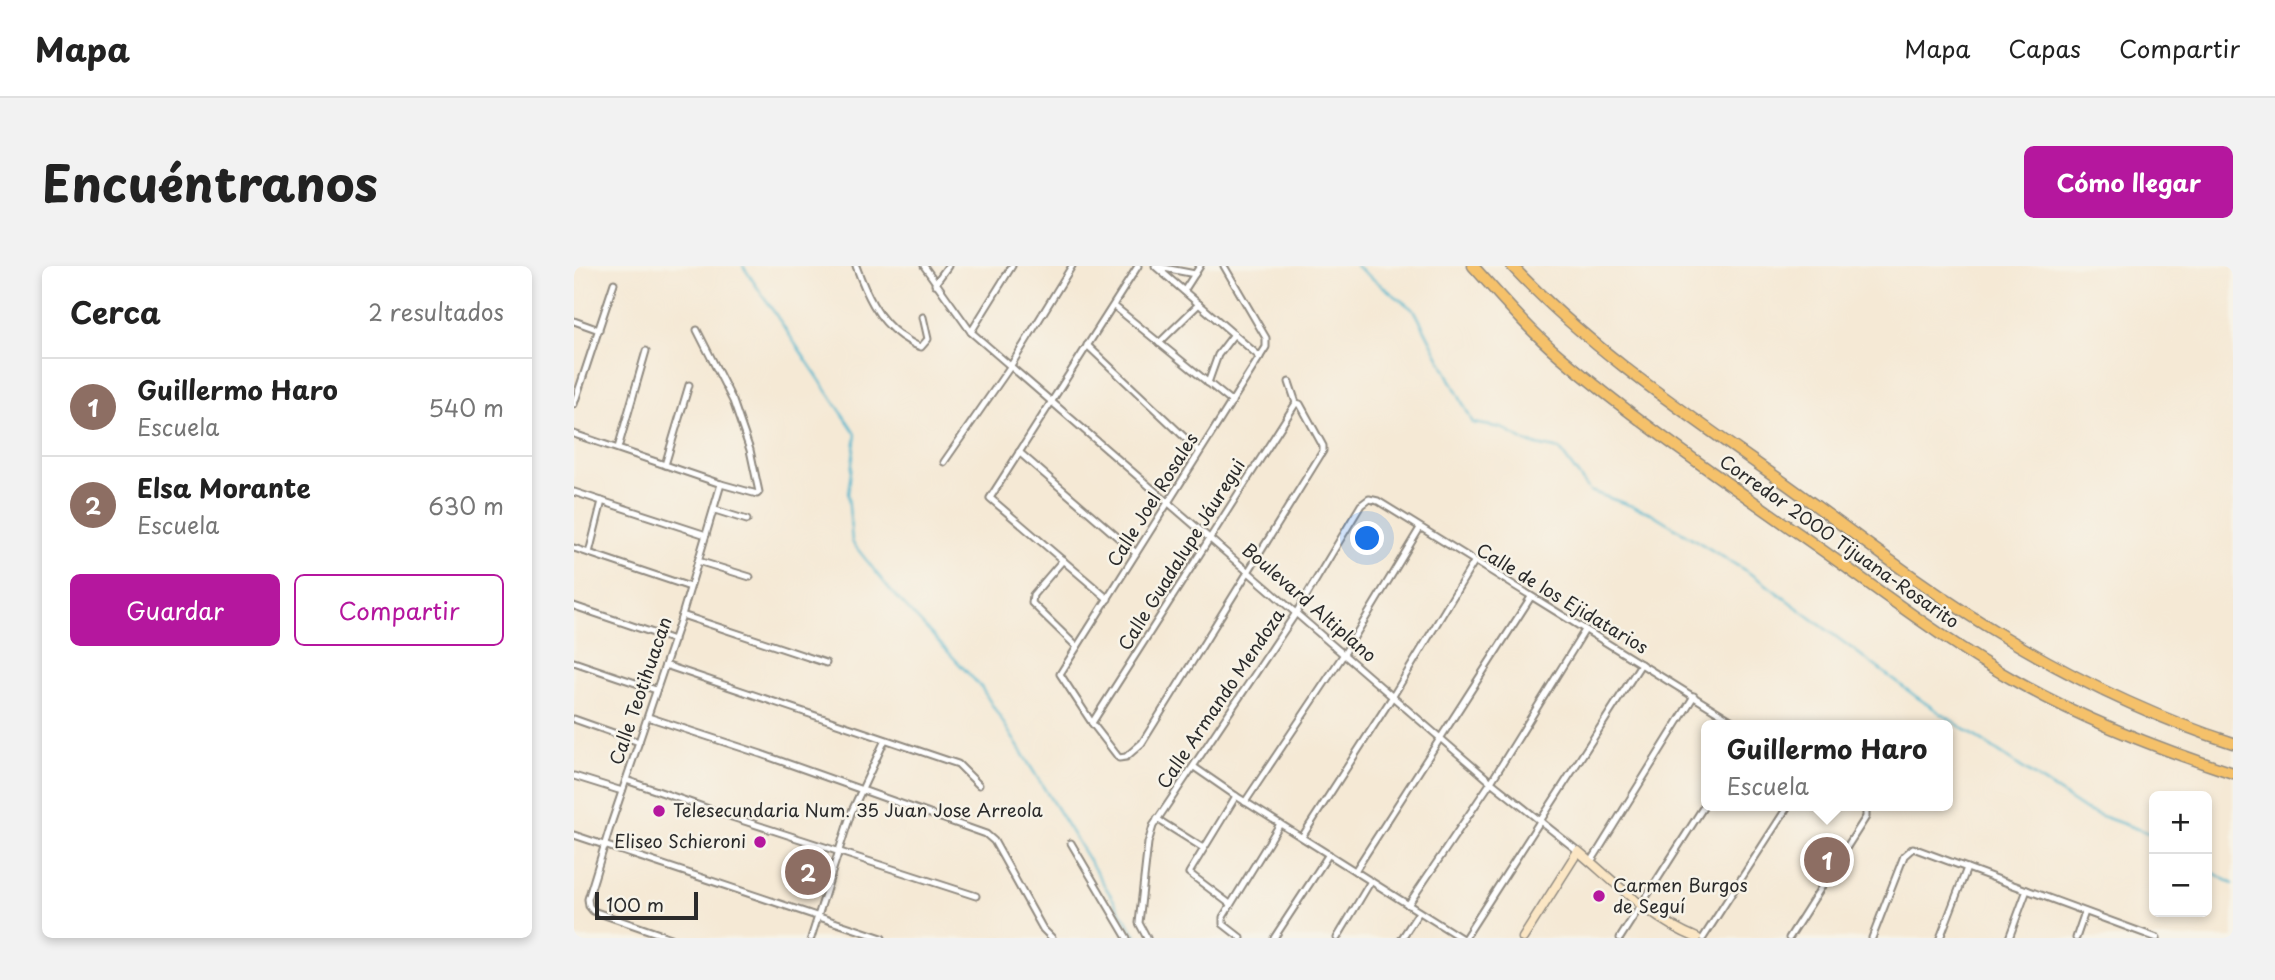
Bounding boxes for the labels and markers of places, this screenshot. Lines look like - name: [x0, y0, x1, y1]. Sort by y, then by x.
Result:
- place label: Telesecundaria Num. 35 Juan Jose Arreola: [673, 796, 1044, 823]
- marker: Telesecundaria Num. 35 Juan Jose Arreola: [651, 803, 667, 819]
- place label: Eliseo Schieroni: [614, 827, 746, 854]
- marker: Eliseo Schieroni: [752, 834, 768, 850]
- pin: 1: [1804, 834, 1850, 886]
- pin: 2: [785, 846, 831, 898]
- place label: Carmen Burgos de Seguí: [1613, 871, 1748, 919]
- marker: Carmen Burgos de Seguí: [1591, 888, 1607, 904]

